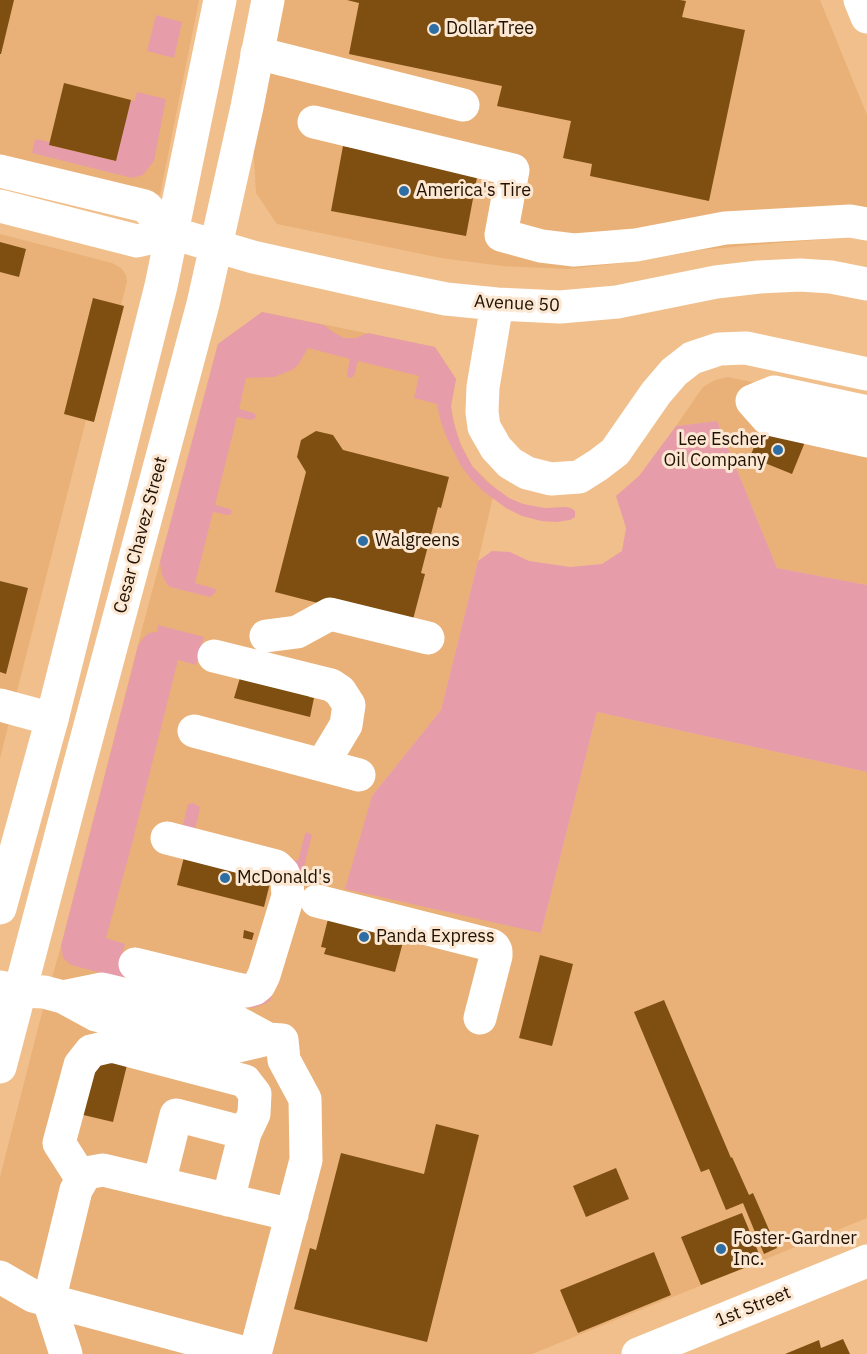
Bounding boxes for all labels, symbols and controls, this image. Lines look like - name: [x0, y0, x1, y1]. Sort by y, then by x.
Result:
- place label: Dollar Tree: [446, 18, 534, 40]
- marker: Dollar Tree: [427, 22, 441, 36]
- place label: America's Tire: [416, 180, 531, 202]
- marker: America's Tire: [397, 184, 411, 198]
- street label: Avenue 50: [474, 291, 560, 317]
- place label: Lee Escher Oil Company: [664, 429, 766, 472]
- marker: Lee Escher Oil Company: [771, 443, 785, 457]
- street label: Cesar Chavez Street: [110, 454, 172, 616]
- place label: Walgreens: [375, 530, 460, 552]
- marker: Walgreens: [356, 534, 370, 548]
- place label: McDonald's: [237, 867, 331, 889]
- marker: McDonald's: [218, 871, 232, 885]
- place label: Panda Express: [376, 926, 495, 948]
- marker: Panda Express: [357, 930, 371, 944]
- place label: Foster-Gardner Inc.: [733, 1228, 857, 1270]
- marker: Foster-Gardner Inc.: [714, 1242, 728, 1256]
- street label: 1st Street: [712, 1282, 794, 1332]

